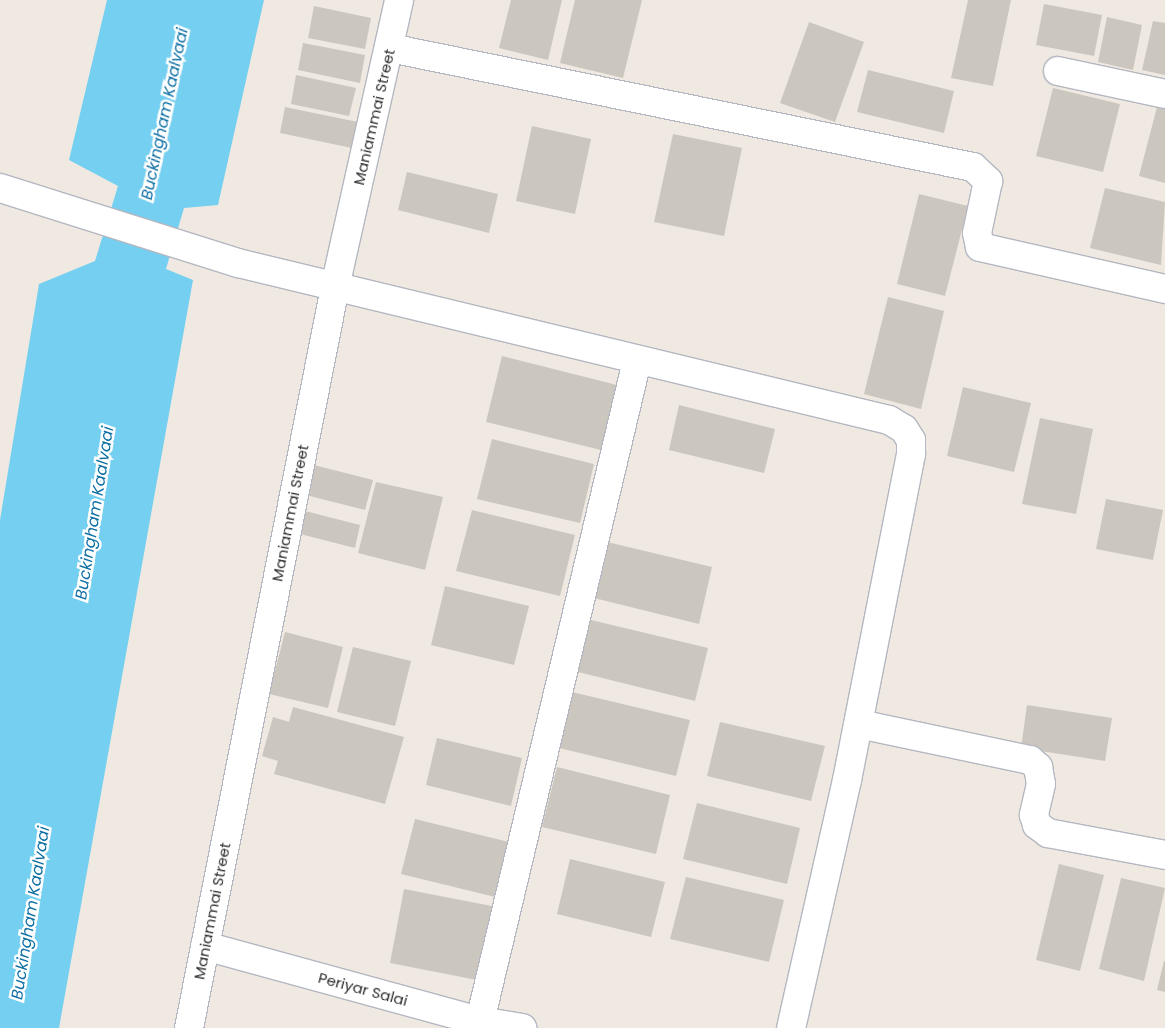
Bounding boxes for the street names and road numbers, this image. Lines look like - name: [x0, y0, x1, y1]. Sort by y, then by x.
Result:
- street label: Maniammai Street: [350, 47, 398, 187]
- street label: Maniammai Street: [268, 443, 312, 583]
- street label: Maniammai Street: [190, 841, 234, 981]
- street label: Periyar Salai: [316, 968, 410, 1010]

